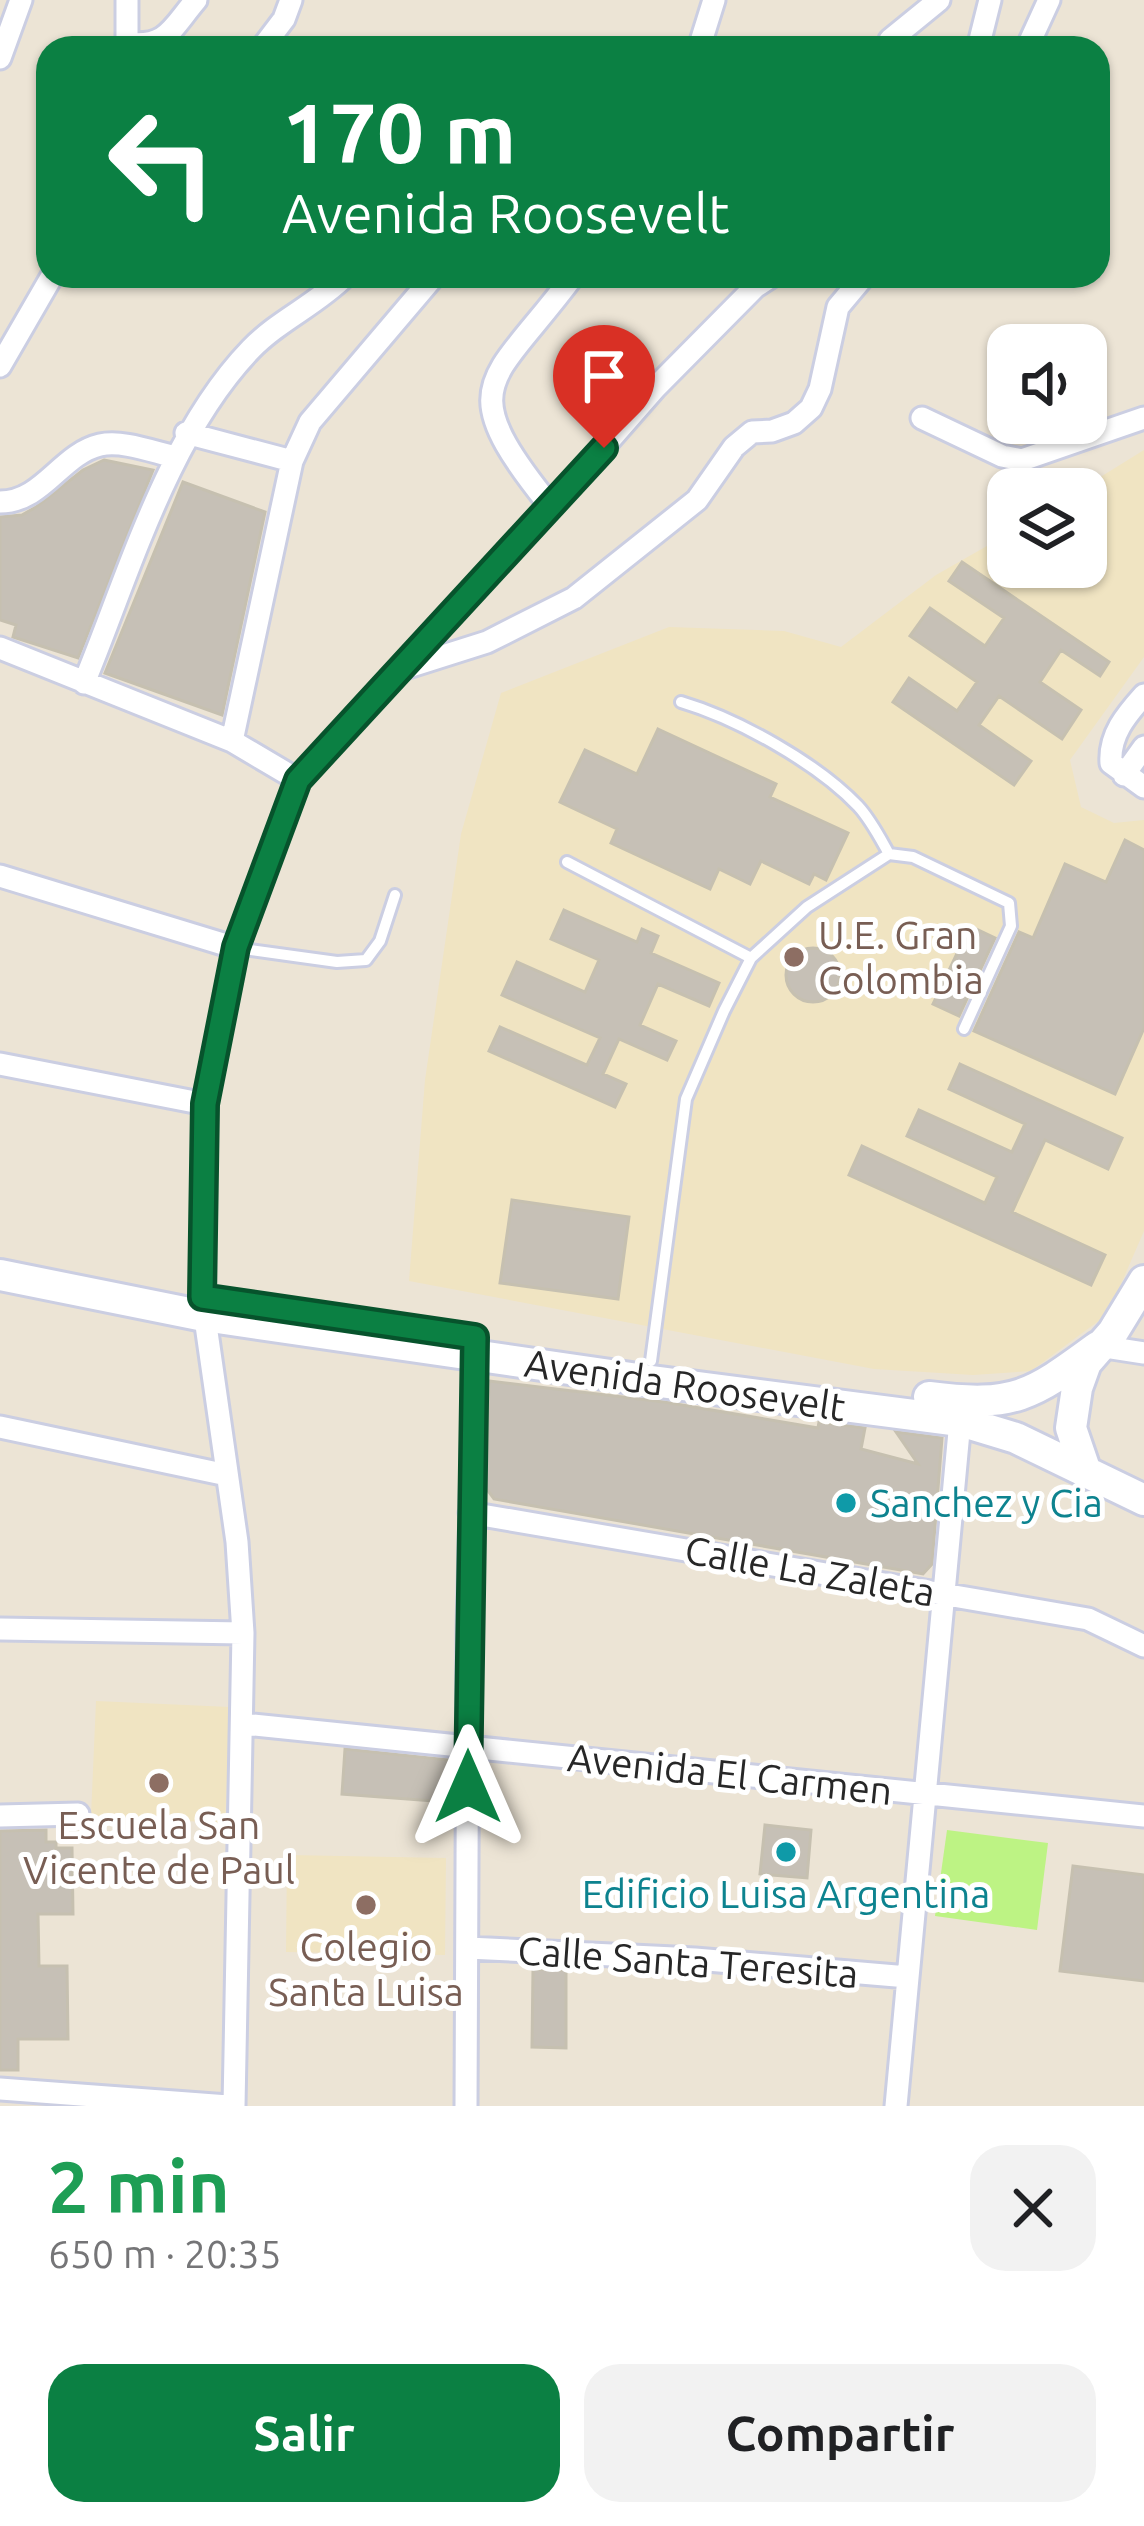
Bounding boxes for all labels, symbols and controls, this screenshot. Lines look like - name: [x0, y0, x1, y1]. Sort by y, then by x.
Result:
- icon: left: [84, 84, 240, 240]
- text: 170 m: [282, 85, 516, 179]
- text: Avenida Roosevelt: [282, 183, 730, 243]
- map controls: [987, 324, 1107, 588]
- button: sound: [987, 324, 1107, 444]
- pin: [553, 325, 655, 448]
- icon: arrive: [571, 343, 637, 409]
- button: layers: [987, 468, 1107, 588]
- place label: U.E. Gran Colombia: [818, 913, 984, 1001]
- marker: U.E. Gran Colombia: [781, 944, 807, 970]
- street label: Avenida Roosevelt: [522, 1341, 848, 1428]
- place label: Sanchez y Cia: [870, 1481, 1103, 1524]
- marker: Sanchez y Cia: [833, 1490, 859, 1516]
- street label: Calle La Zaleta: [682, 1527, 938, 1614]
- position arrow: [405, 1724, 531, 1850]
- street label: Avenida El Carmen: [566, 1735, 894, 1812]
- marker: Escuela San Vicente de Paul: [146, 1770, 172, 1796]
- place label: Escuela San Vicente de Paul: [23, 1803, 295, 1891]
- marker: Edificio Luisa Argentina: [773, 1839, 799, 1865]
- place label: Edificio Luisa Argentina: [582, 1872, 990, 1915]
- marker: Colegio Santa Luisa: [353, 1892, 379, 1918]
- place label: Colegio Santa Luisa: [268, 1925, 464, 2013]
- street label: Calle Santa Teresita: [516, 1928, 860, 1995]
- button: close: [970, 2145, 1096, 2271]
- text: 2 min: [48, 2146, 230, 2227]
- text: 650 m · 20:35: [48, 2232, 282, 2275]
- button: Salir: [48, 2364, 560, 2502]
- button: Compartir: [584, 2364, 1096, 2502]

